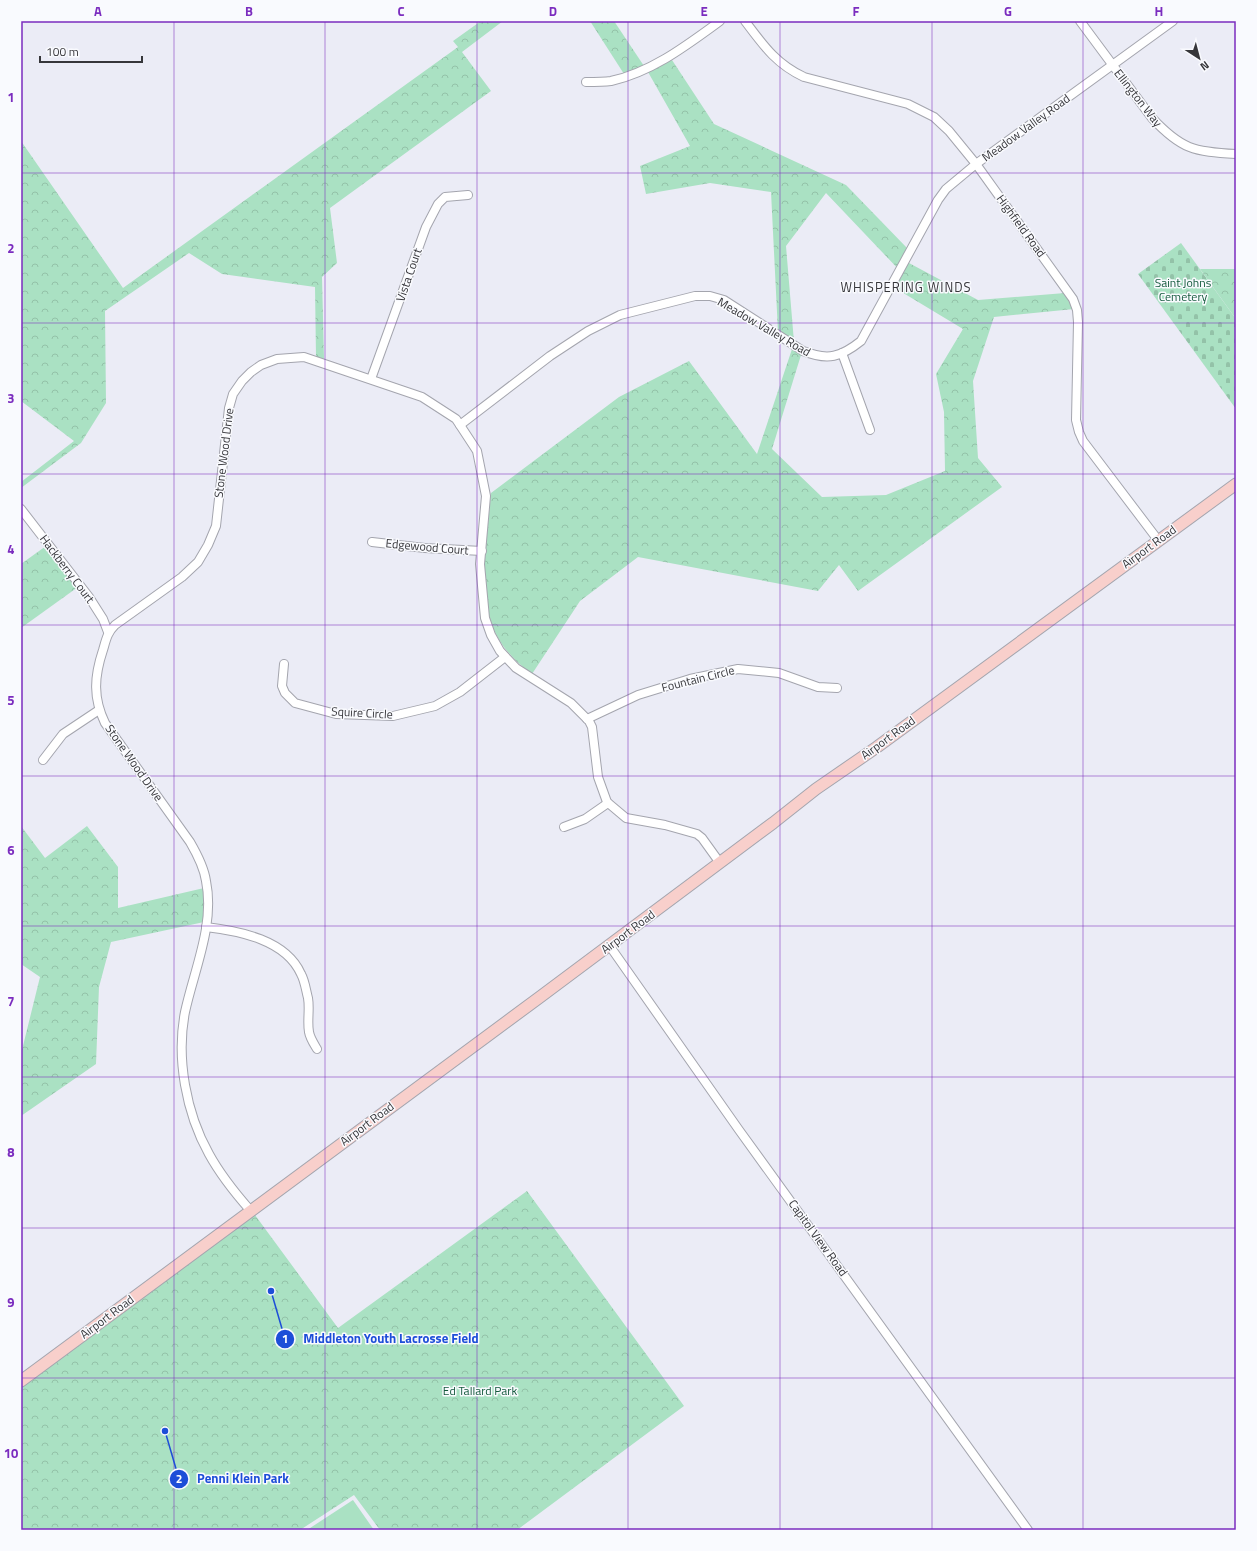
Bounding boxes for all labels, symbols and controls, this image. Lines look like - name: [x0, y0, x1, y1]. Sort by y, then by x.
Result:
- text: A: [94, 1, 102, 21]
- text: B: [245, 1, 253, 21]
- text: C: [397, 1, 405, 21]
- text: D: [549, 1, 557, 21]
- text: E: [700, 1, 708, 21]
- text: F: [853, 1, 860, 21]
- text: G: [1004, 1, 1012, 21]
- text: H: [1155, 1, 1163, 21]
- scale bar: [40, 38, 142, 64]
- north arrow: [1179, 38, 1219, 78]
- text: 100 m: [46, 42, 79, 61]
- text: N: [1197, 57, 1213, 75]
- street label: Ellington Way: [1110, 65, 1167, 131]
- text: 1: [7, 87, 15, 107]
- street label: Meadow Valley Road: [978, 89, 1074, 166]
- street label: Highfield Road: [992, 190, 1051, 261]
- text: 2: [7, 238, 15, 258]
- street label: Vista Court: [391, 245, 427, 304]
- park label: Saint Johns Cemetery: [1155, 273, 1212, 306]
- district label: WHISPERING WINDS: [840, 277, 972, 297]
- street label: Meadow Valley Road: [714, 292, 815, 361]
- text: 3: [7, 388, 15, 408]
- street label: Stone Wood Drive: [209, 407, 238, 499]
- street label: Airport Road: [1117, 520, 1180, 573]
- street label: Hackberry Court: [35, 530, 100, 608]
- street label: Edgewood Court: [385, 533, 470, 560]
- text: 4: [7, 539, 15, 559]
- street label: Fountain Circle: [659, 660, 736, 697]
- text: 5: [7, 690, 15, 710]
- street label: Squire Circle: [331, 701, 393, 724]
- street label: Airport Road: [856, 711, 919, 764]
- street label: Stone Wood Drive: [101, 720, 168, 805]
- text: 6: [7, 840, 15, 860]
- street label: Airport Road: [597, 905, 659, 958]
- text: 7: [7, 991, 15, 1011]
- street label: Airport Road: [336, 1097, 398, 1150]
- text: 8: [7, 1142, 15, 1162]
- street label: Capitol View Road: [784, 1195, 853, 1280]
- street label: Airport Road: [76, 1290, 138, 1343]
- text: 9: [7, 1292, 15, 1312]
- callout: Middleton Youth Lacrosse Field: [275, 1326, 487, 1351]
- text: Middleton Youth Lacrosse Field: [303, 1328, 479, 1348]
- text: 1: [282, 1329, 288, 1348]
- park label: Ed Tallard Park: [443, 1381, 517, 1400]
- text: 10: [4, 1443, 18, 1463]
- callout: Penni Klein Park: [169, 1466, 297, 1491]
- text: Penni Klein Park: [197, 1468, 289, 1488]
- text: 2: [176, 1469, 182, 1488]

